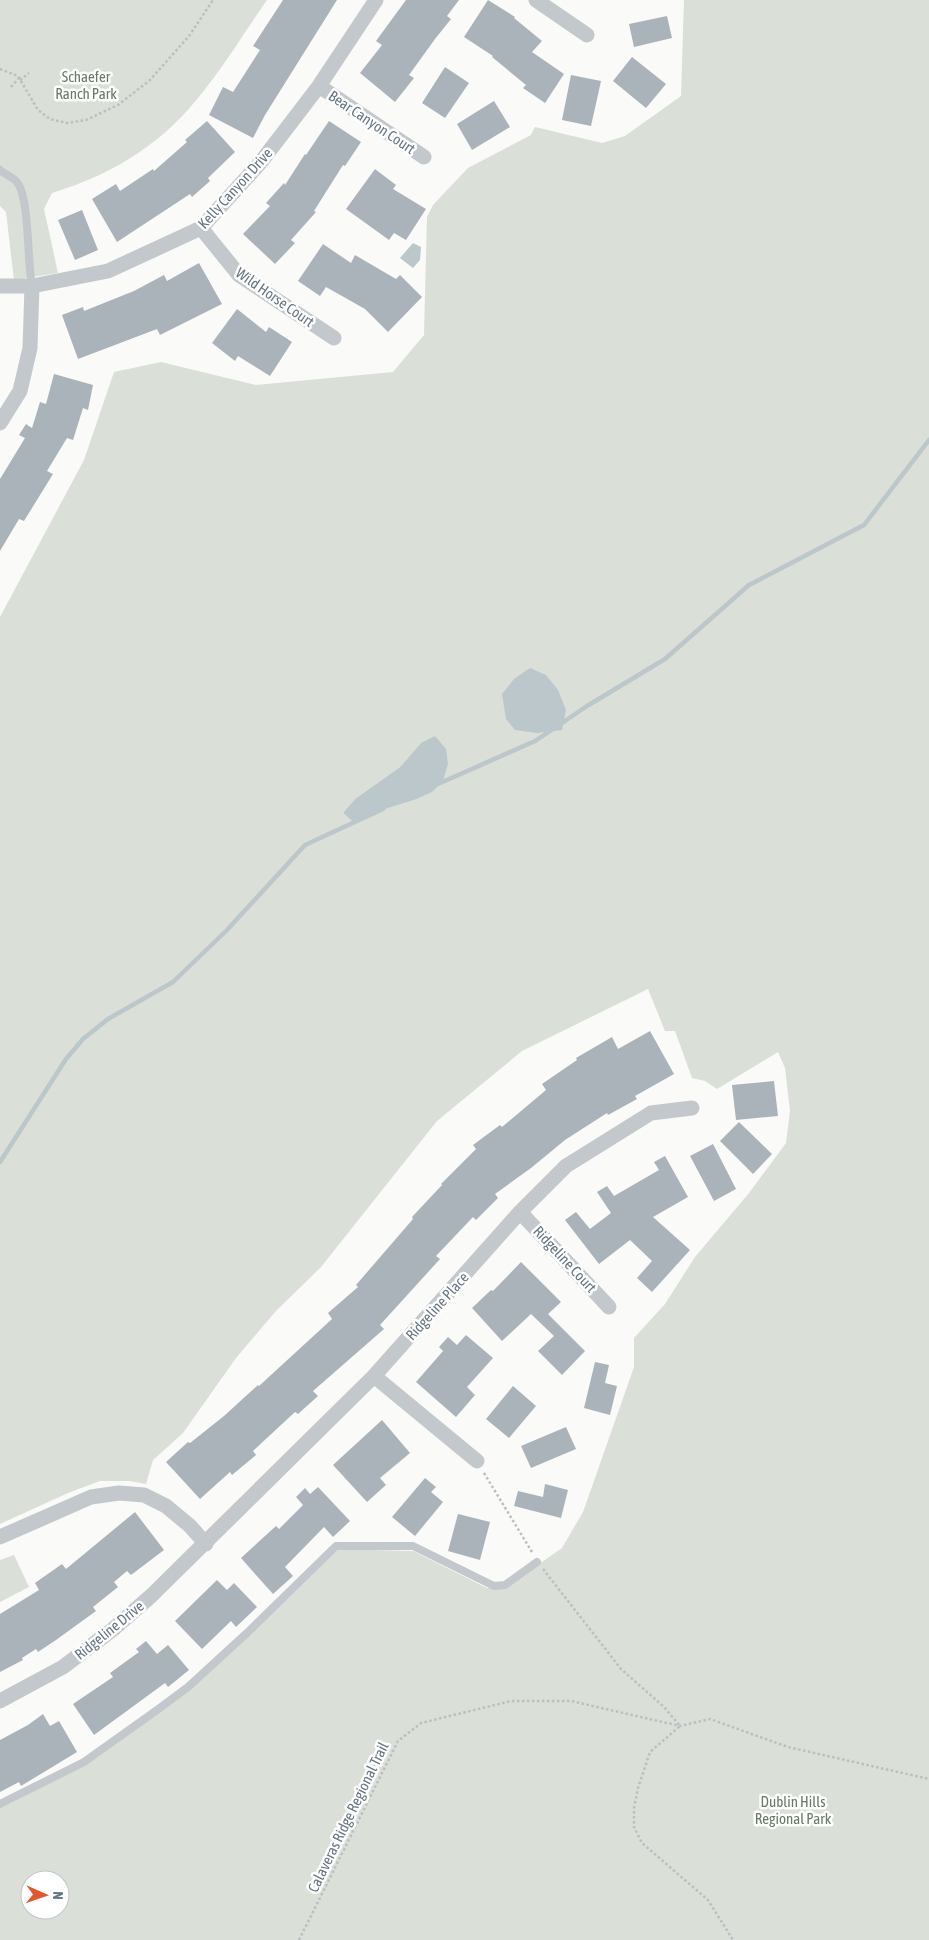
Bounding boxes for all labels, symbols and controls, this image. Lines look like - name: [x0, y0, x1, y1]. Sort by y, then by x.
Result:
- park label: Schaefer Ranch Park: [55, 68, 117, 102]
- street label: Bear Canyon Court: [326, 87, 418, 157]
- street label: Kelly Canyon Drive: [194, 144, 276, 232]
- street label: Wild Horse Court: [233, 264, 317, 330]
- street label: Ridgeline Court: [530, 1222, 600, 1296]
- street label: Ridgeline Place: [402, 1268, 472, 1343]
- street label: Ridgeline Drive: [71, 1597, 147, 1663]
- street label: Calaveras Ridge Regional Trail: [304, 1739, 392, 1895]
- park label: Dublin Hills Regional Park: [755, 1793, 832, 1827]
- north arrow: [20, 1870, 70, 1920]
- text: N: [50, 1891, 66, 1900]

